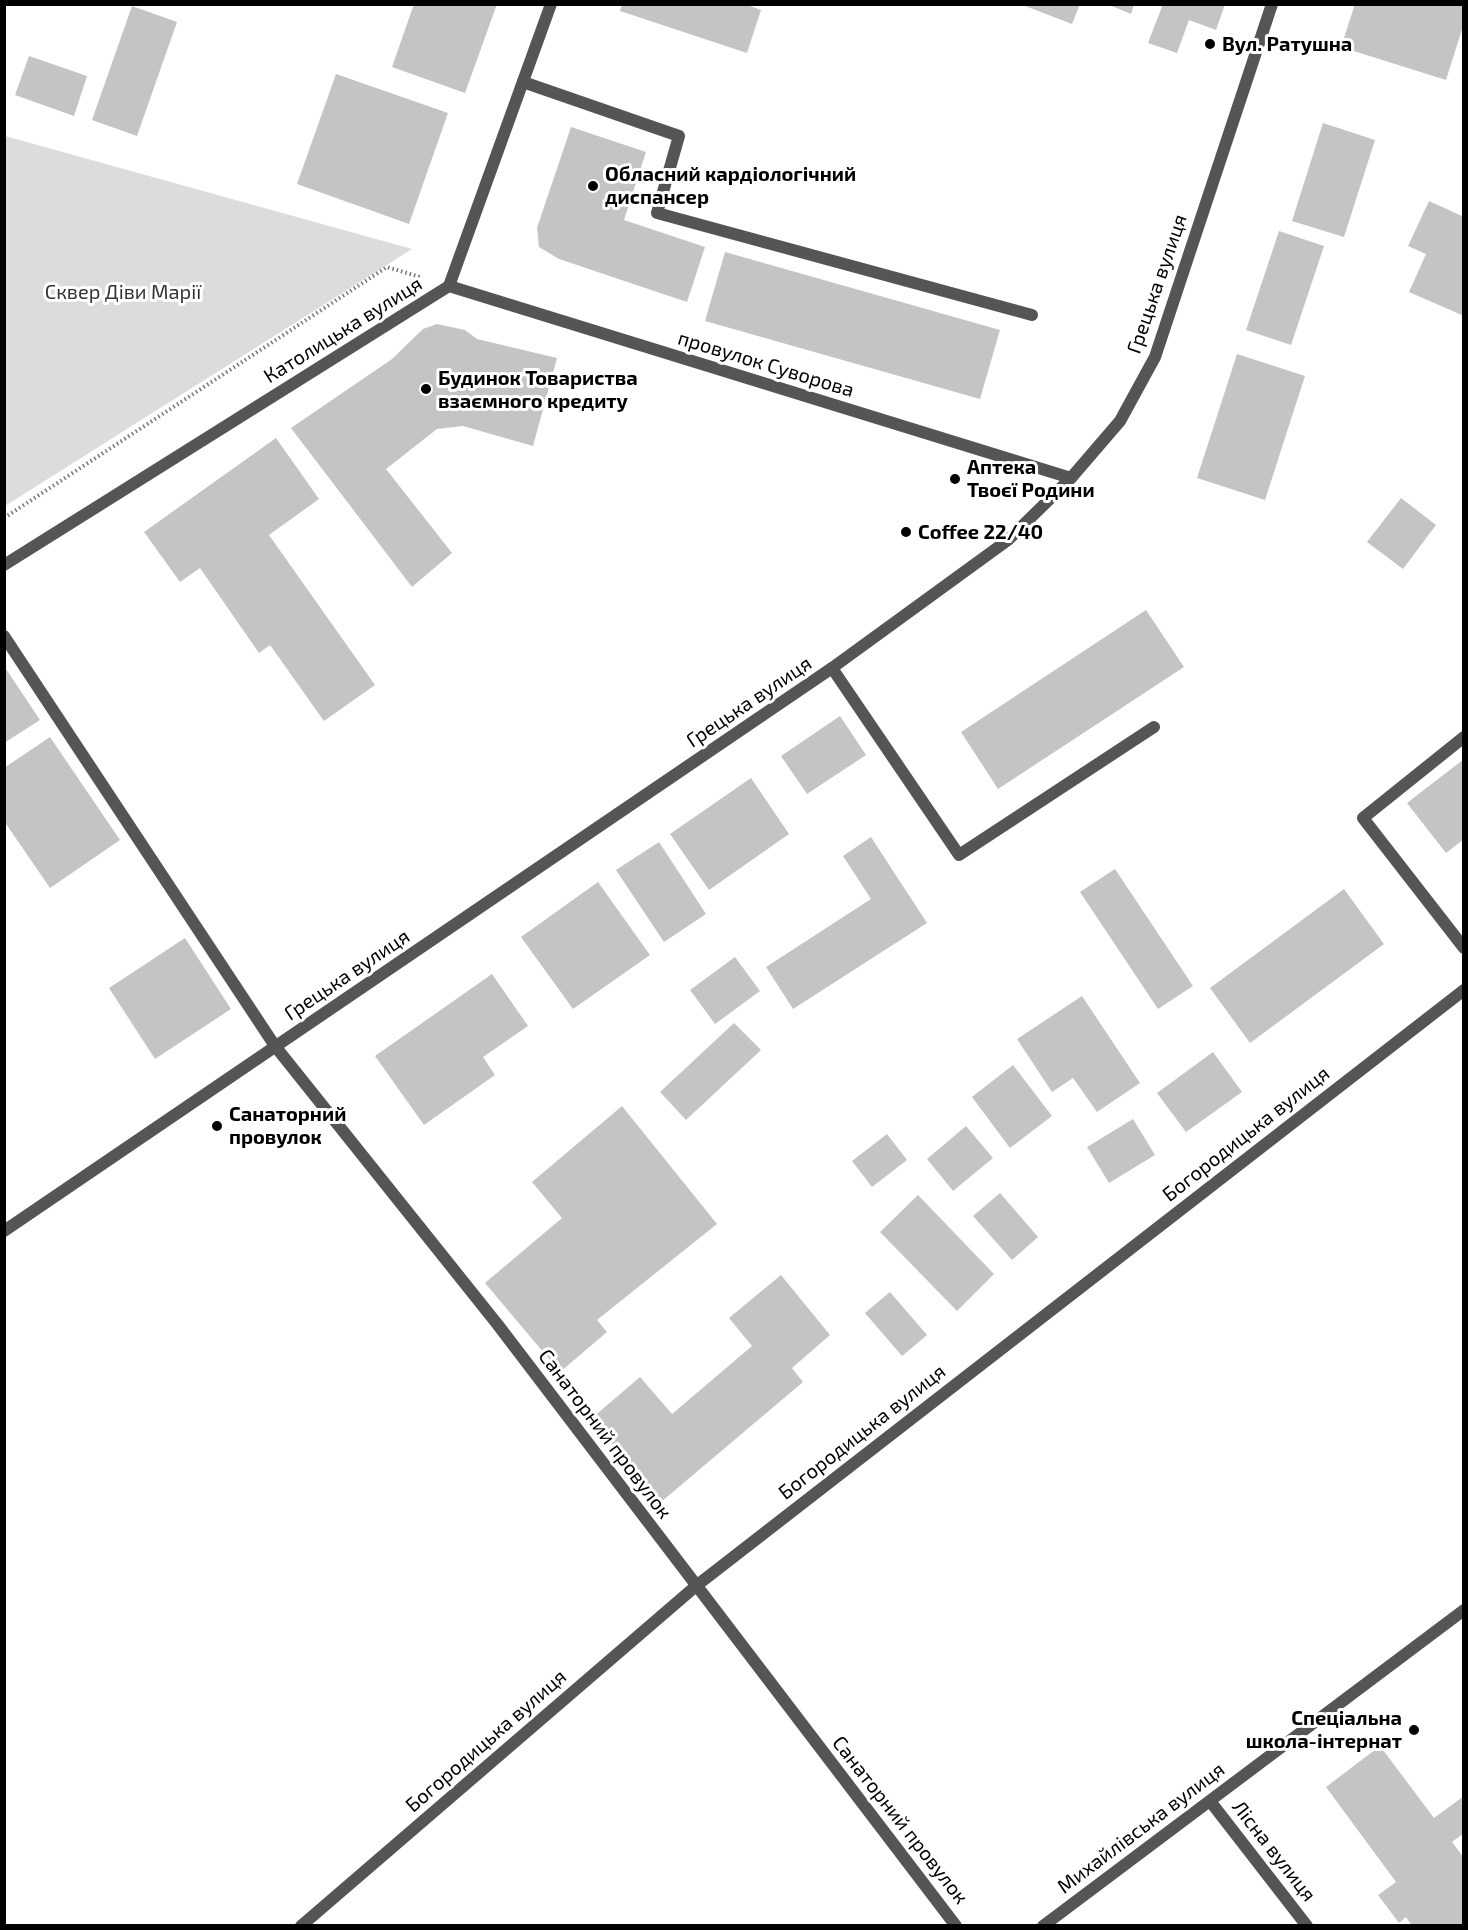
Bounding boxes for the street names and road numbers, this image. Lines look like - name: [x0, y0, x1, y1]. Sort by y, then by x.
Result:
- street label: Грецька вулиця: [1122, 211, 1192, 357]
- street label: Католицька вулиця: [259, 272, 427, 388]
- street label: провулок Суворова: [675, 326, 857, 402]
- street label: Грецька вулиця: [682, 651, 816, 753]
- street label: Грецька вулиця: [280, 924, 414, 1026]
- street label: Богородицька вулиця: [1158, 1061, 1334, 1207]
- street label: Санаторний провулок: [533, 1344, 677, 1524]
- street label: Богородицька вулиця: [774, 1359, 950, 1505]
- street label: Богородицька вулиця: [401, 1665, 571, 1817]
- street label: Санаторний провулок: [827, 1731, 973, 1909]
- street label: Михайлівська вулиця: [1053, 1757, 1229, 1899]
- street label: Лісна вулиця: [1227, 1796, 1321, 1906]

